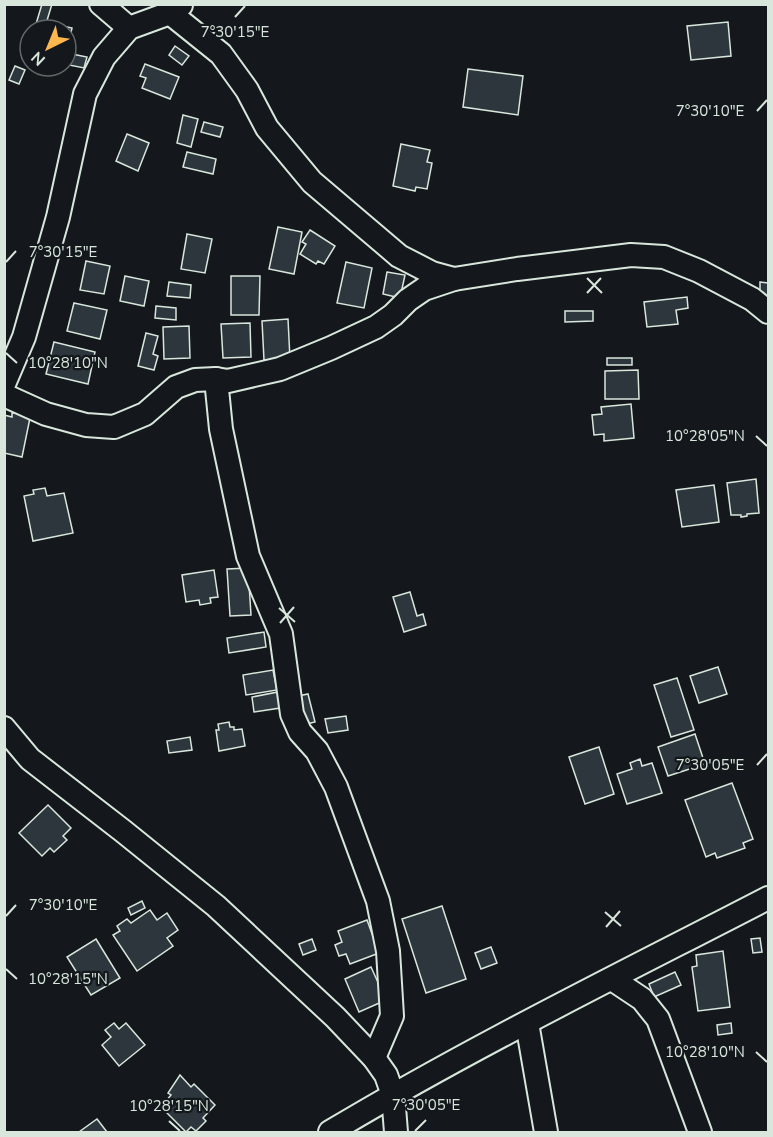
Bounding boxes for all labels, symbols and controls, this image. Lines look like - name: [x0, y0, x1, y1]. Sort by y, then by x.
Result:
- north arrow: [18, 18, 78, 78]
- text: 7°30'15"E: [201, 22, 269, 42]
- text: N: [27, 46, 50, 70]
- text: 7°30'10"E: [676, 101, 744, 121]
- text: 7°30'15"E: [29, 242, 97, 262]
- text: 10°28'10"N: [28, 353, 108, 373]
- text: 10°28'05"N: [665, 426, 745, 446]
- text: 7°30'05"E: [676, 755, 744, 775]
- text: 7°30'10"E: [29, 895, 97, 915]
- text: 10°28'15"N: [28, 969, 108, 989]
- text: 10°28'10"N: [665, 1042, 745, 1062]
- text: 7°30'05"E: [392, 1095, 460, 1115]
- text: 10°28'15"N: [129, 1096, 209, 1116]

